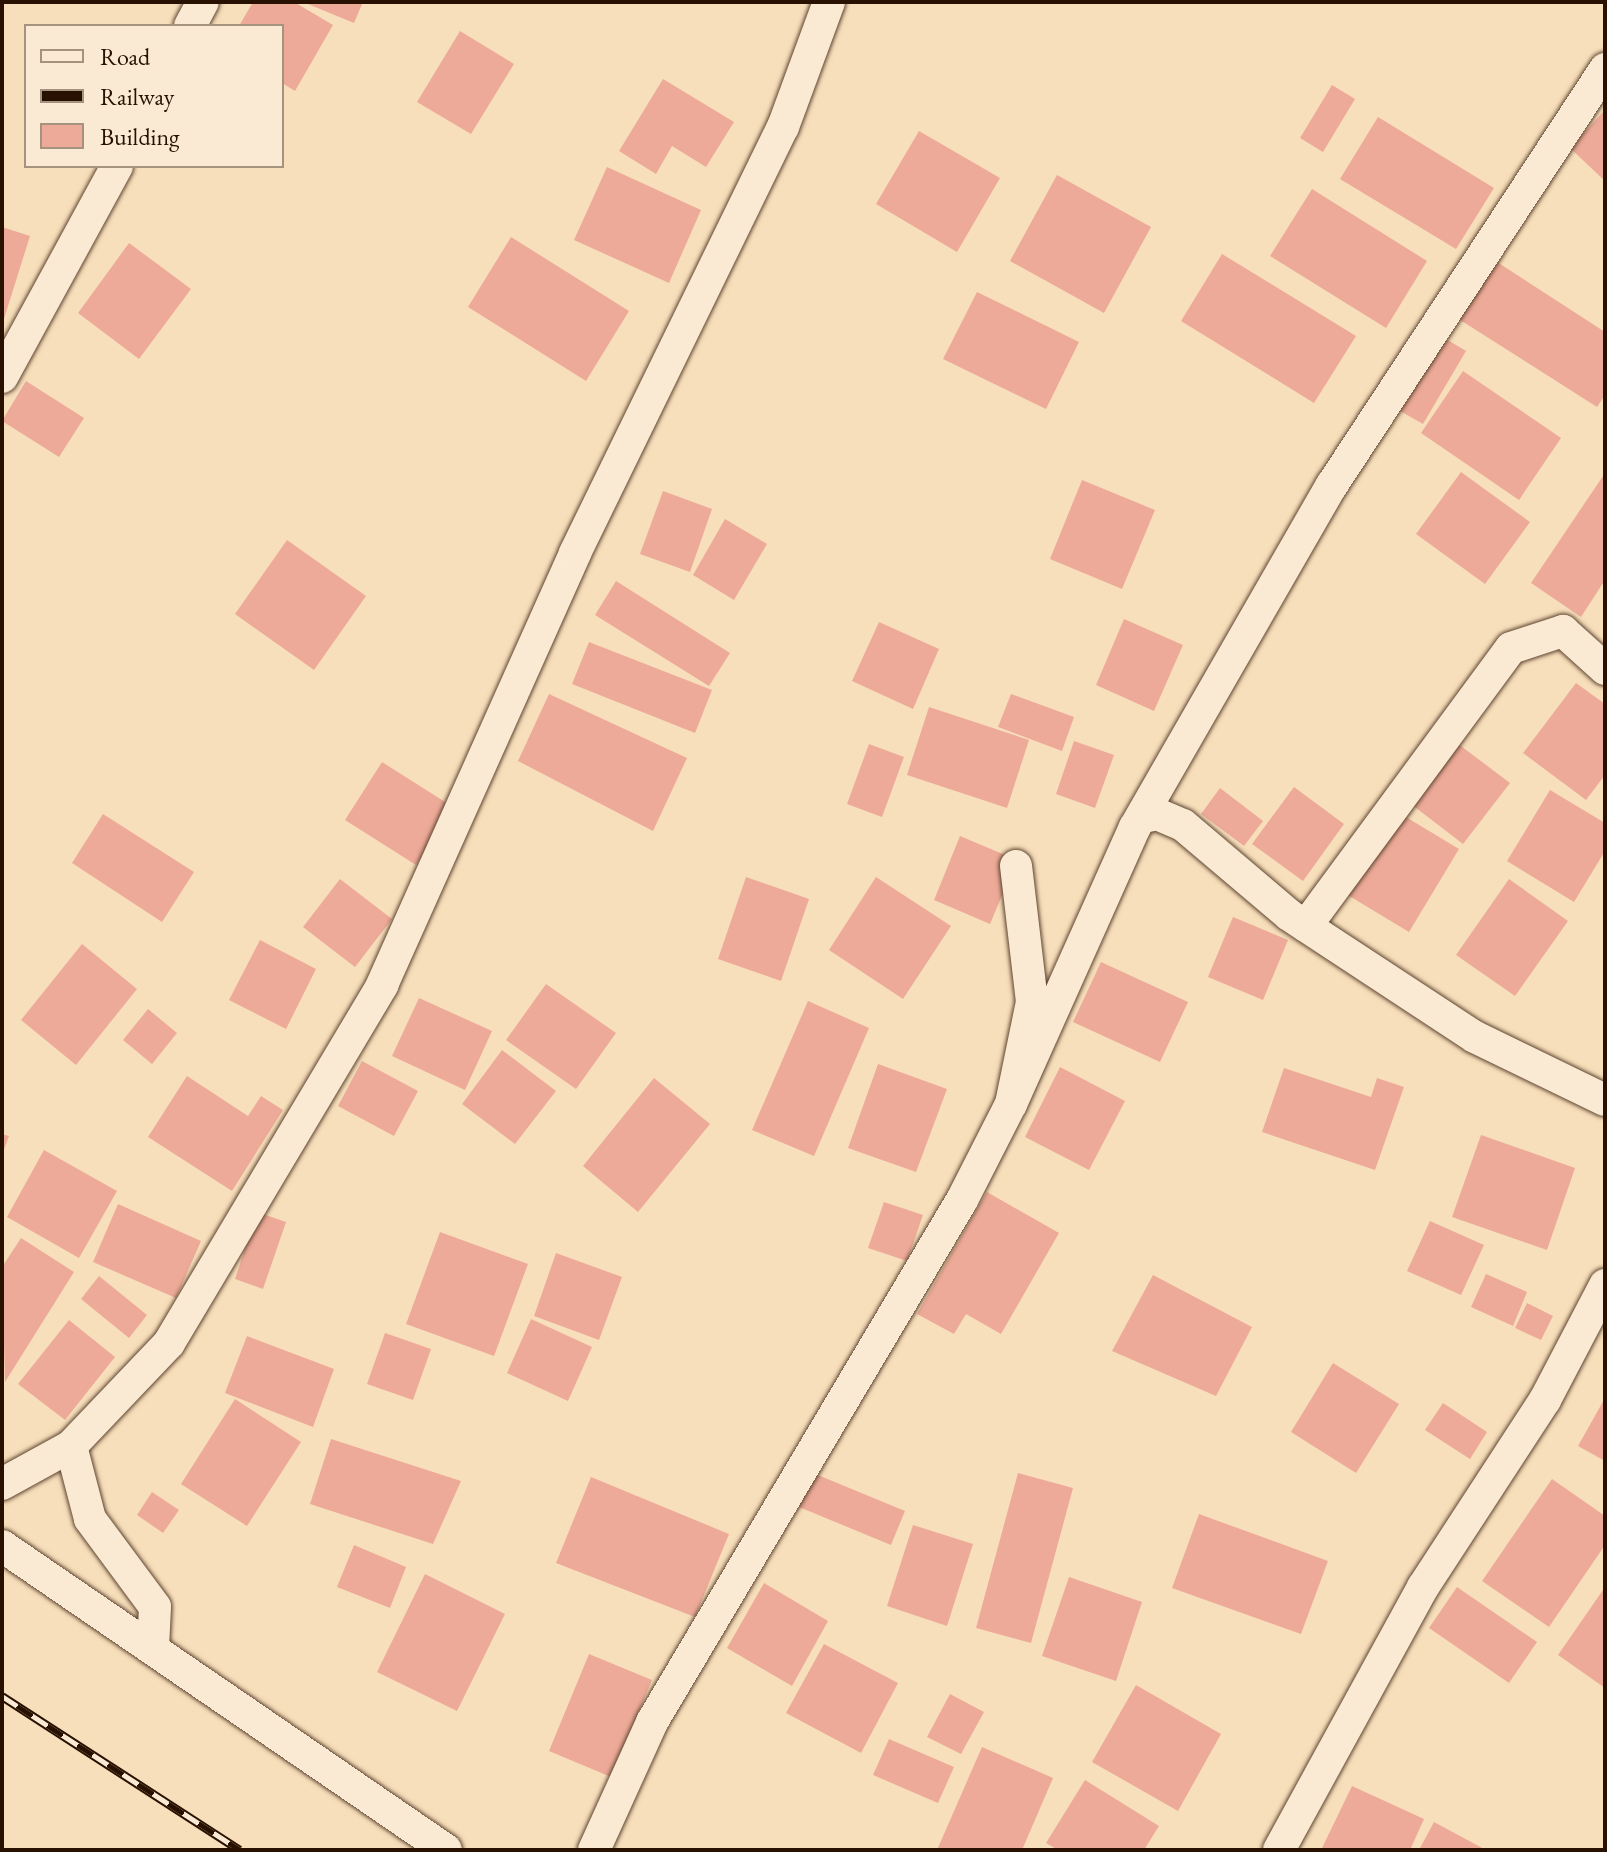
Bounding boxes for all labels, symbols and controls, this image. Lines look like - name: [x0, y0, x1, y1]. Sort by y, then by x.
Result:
- legend: [24, 24, 284, 168]
- text: Road: [100, 41, 150, 72]
- text: Railway: [100, 81, 174, 112]
- text: Building: [100, 121, 180, 152]

